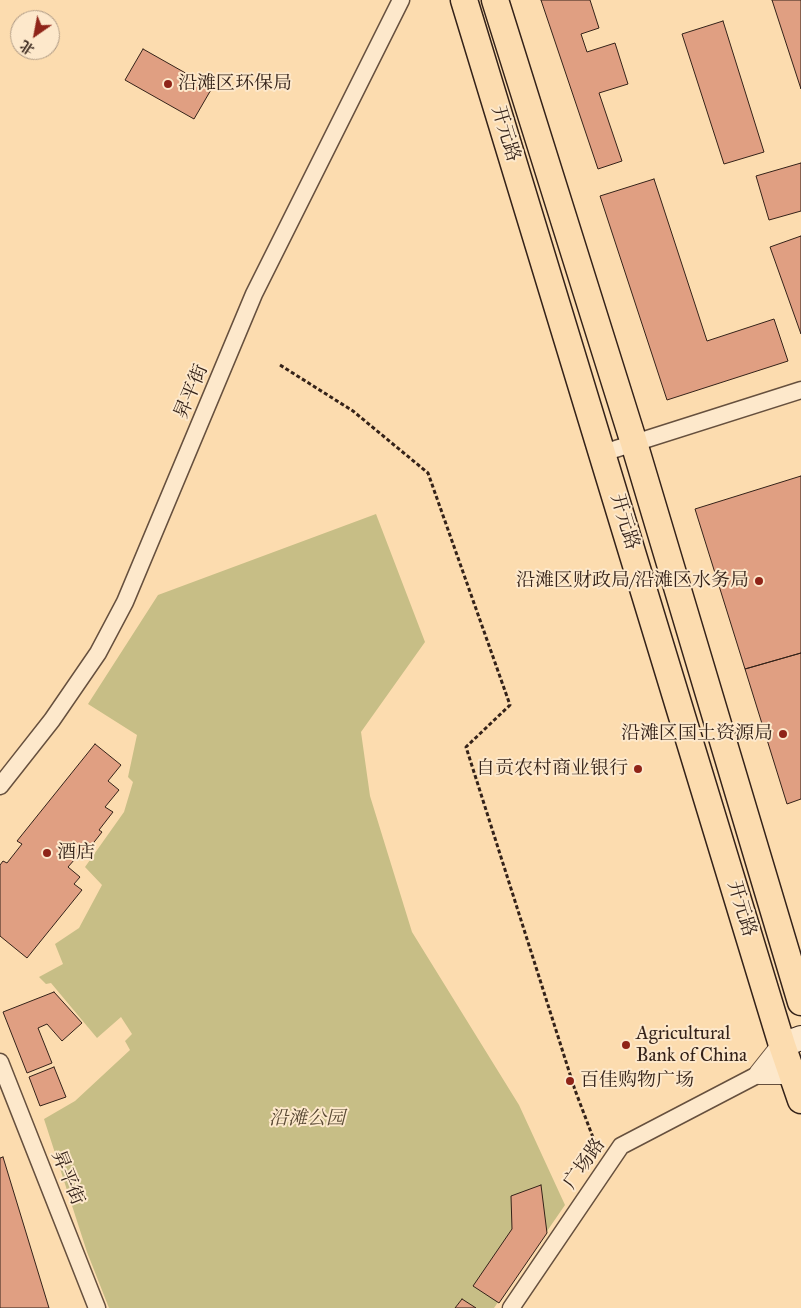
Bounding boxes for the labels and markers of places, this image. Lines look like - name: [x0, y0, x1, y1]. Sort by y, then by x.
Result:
- place label: 沿滩区环保局: [178, 73, 292, 95]
- marker: 沿滩区环保局: [162, 78, 174, 90]
- place label: 沿滩区财政局/沿滩区水务局: [516, 570, 749, 592]
- marker: 沿滩区财政局/沿滩区水务局: [753, 575, 765, 587]
- place label: 沿滩区国土资源局: [621, 723, 773, 745]
- marker: 沿滩区国土资源局: [777, 728, 789, 740]
- place label: 自贡农村商业银行: [476, 758, 628, 780]
- marker: 自贡农村商业银行: [632, 763, 644, 775]
- place label: 酒店: [57, 842, 95, 864]
- marker: 酒店: [41, 847, 53, 859]
- place label: Agricultural Bank of China: [636, 1023, 747, 1067]
- marker: Agricultural Bank of China: [620, 1039, 632, 1051]
- place label: 百佳购物广场: [580, 1070, 694, 1092]
- marker: 百佳购物广场: [564, 1075, 576, 1087]

